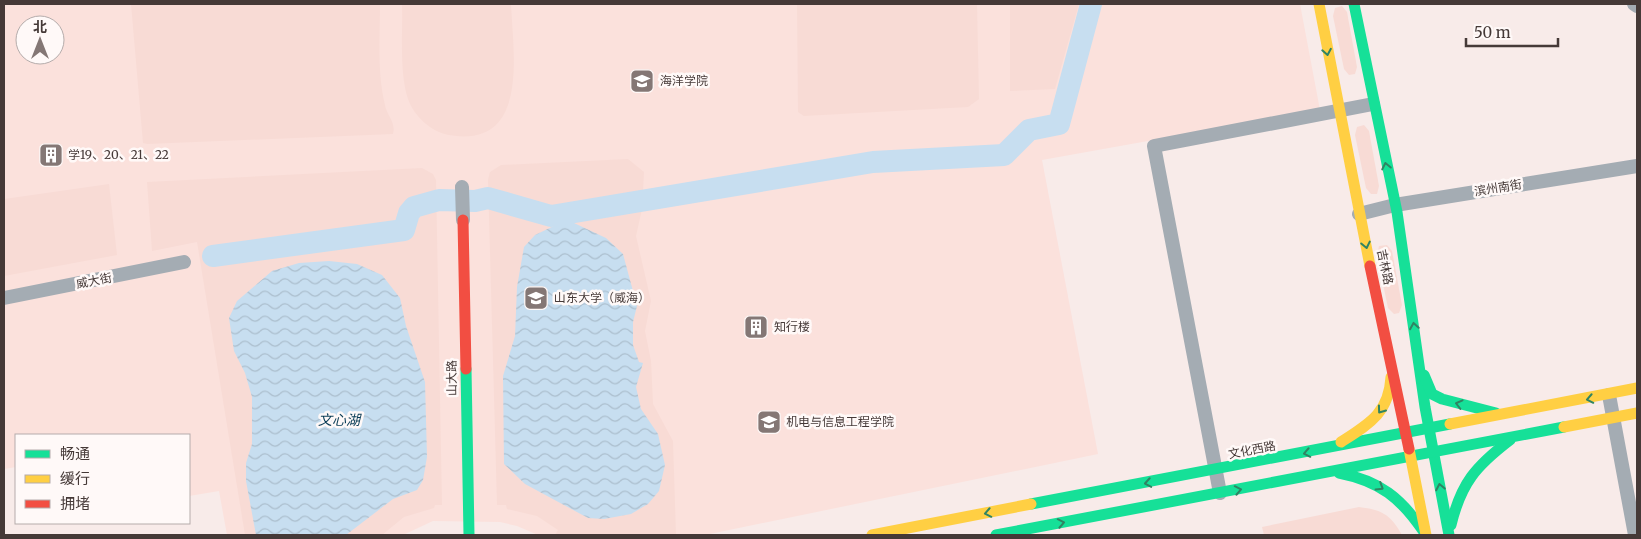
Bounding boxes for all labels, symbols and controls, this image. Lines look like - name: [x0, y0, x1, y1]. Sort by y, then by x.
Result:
- north arrow: [15, 15, 65, 65]
- scale bar: [1466, 15, 1558, 47]
- text: 北: [33, 18, 47, 36]
- text: 50 m: [1474, 23, 1511, 42]
- one-way arrow: [1321, 47, 1331, 56]
- school or university icon: 海洋学院: [629, 68, 655, 94]
- place label: 海洋学院: [660, 73, 708, 88]
- building icon: 学19、20、21、22: [38, 142, 64, 168]
- place label: 学19、20、21、22: [68, 147, 169, 162]
- one-way arrow: [1382, 162, 1392, 171]
- street label: 滨州南街: [1473, 176, 1523, 199]
- one-way arrow: [1360, 241, 1371, 250]
- street label: 吉林路: [1374, 248, 1397, 286]
- street label: 威大街: [75, 270, 113, 291]
- school or university icon: 山东大学（威海）: [523, 285, 549, 311]
- place label: 山东大学（威海）: [554, 290, 650, 305]
- building icon: 知行楼: [743, 314, 769, 340]
- place label: 知行楼: [774, 319, 810, 334]
- one-way arrow: [1409, 322, 1420, 330]
- street label: 山大路: [444, 360, 459, 396]
- one-way arrow: [1585, 393, 1594, 404]
- one-way arrow: [1455, 399, 1463, 409]
- one-way arrow: [1378, 404, 1387, 414]
- school or university icon: 机电与信息工程学院: [756, 409, 782, 435]
- water label: 文心湖: [318, 411, 362, 429]
- place label: 机电与信息工程学院: [786, 414, 894, 429]
- legend: [15, 434, 190, 524]
- street label: 文化西路: [1227, 438, 1277, 461]
- text: 畅通: [60, 444, 90, 463]
- one-way arrow: [1303, 447, 1312, 457]
- text: 缓行: [60, 469, 90, 488]
- one-way arrow: [1143, 478, 1152, 488]
- one-way arrow: [1374, 481, 1384, 490]
- one-way arrow: [1435, 482, 1446, 491]
- one-way arrow: [1234, 485, 1243, 495]
- text: 拥堵: [60, 494, 90, 513]
- one-way arrow: [984, 508, 993, 518]
- one-way arrow: [1057, 518, 1066, 529]

